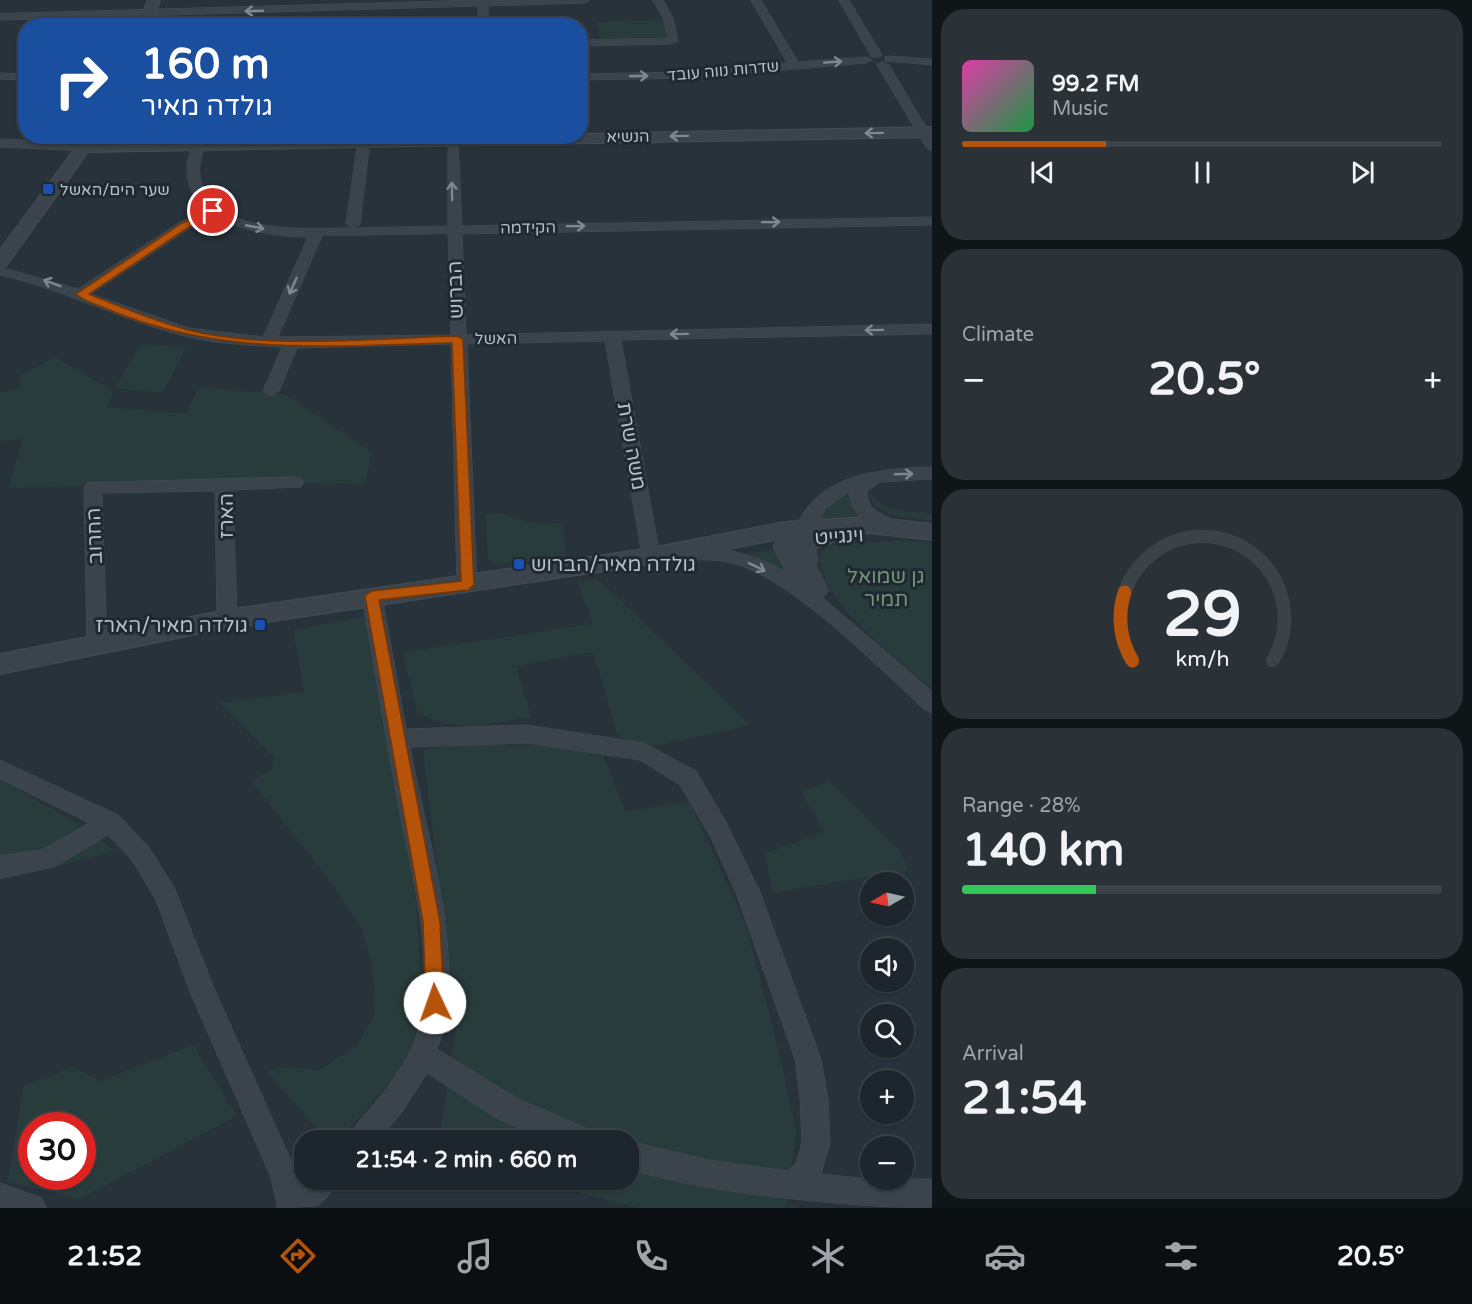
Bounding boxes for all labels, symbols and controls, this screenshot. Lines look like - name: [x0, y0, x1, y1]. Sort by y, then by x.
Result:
- one-way arrow: [244, 5, 264, 17]
- text: 160 m: [141, 39, 270, 90]
- icon: right: [42, 42, 120, 120]
- street label: שדרות נווה עובד: [666, 56, 780, 86]
- one-way arrow: [823, 56, 843, 67]
- one-way arrow: [628, 71, 648, 82]
- text: 99.2 FM: [1052, 71, 1140, 97]
- text: גולדה מאיר: [141, 90, 273, 123]
- text: Music: [1052, 97, 1108, 121]
- street label: הנשיא: [606, 127, 650, 147]
- one-way arrow: [864, 127, 884, 139]
- one-way arrow: [669, 130, 689, 142]
- icon: previous: [1026, 156, 1059, 189]
- icon: pause: [1186, 156, 1219, 189]
- icon: next: [1346, 156, 1379, 189]
- place label: שער הים/האשל: [60, 180, 170, 200]
- marker: שער הים/האשל: [41, 182, 55, 196]
- one-way arrow: [447, 182, 458, 202]
- pin: [187, 185, 238, 236]
- icon: arrive: [196, 194, 229, 227]
- one-way arrow: [760, 217, 780, 228]
- street label: הקידמה: [500, 218, 556, 238]
- one-way arrow: [565, 220, 585, 232]
- one-way arrow: [245, 222, 265, 233]
- street label: הברוש: [443, 260, 469, 319]
- one-way arrow: [43, 277, 62, 288]
- one-way arrow: [287, 277, 298, 295]
- text: Climate: [962, 323, 1034, 347]
- one-way arrow: [864, 324, 884, 336]
- street label: האשל: [475, 329, 517, 349]
- one-way arrow: [669, 329, 689, 340]
- text: 20.5°: [1148, 353, 1261, 407]
- text: −: [962, 361, 986, 400]
- text: +: [1423, 361, 1442, 400]
- street label: משה שרת: [612, 400, 651, 492]
- one-way arrow: [893, 469, 913, 480]
- street label: הארז: [215, 493, 239, 539]
- street label: החרוב: [82, 507, 108, 565]
- street label: וינגייט: [814, 523, 864, 551]
- place label: גולדה מאיר/הברוש: [531, 553, 696, 577]
- marker: גולדה מאיר/הברוש: [512, 557, 526, 571]
- one-way arrow: [748, 561, 766, 573]
- park label: גן שמואל תמיר: [847, 565, 925, 612]
- text: 29: [1163, 578, 1241, 653]
- place label: גולדה מאיר/הארז: [95, 614, 248, 638]
- marker: גולדה מאיר/הארז: [253, 618, 267, 632]
- text: km/h: [1175, 646, 1229, 672]
- text: Range · 28%: [962, 794, 1081, 818]
- text: 140 km: [962, 824, 1124, 878]
- north arrow: [860, 872, 914, 926]
- map controls: [860, 872, 914, 1190]
- button: sound: [860, 938, 914, 992]
- position arrow: [403, 971, 467, 1035]
- button: search: [860, 1004, 914, 1058]
- text: Arrival: [962, 1042, 1024, 1066]
- button: +: [860, 1070, 914, 1124]
- text: 21:54: [962, 1072, 1087, 1126]
- speed limit sign: 30: [18, 1112, 96, 1190]
- button: −: [860, 1136, 914, 1190]
- text: 21:54 · 2 min · 660 m: [356, 1147, 577, 1173]
- icon: directions: [277, 1235, 319, 1277]
- icon: music: [454, 1235, 496, 1277]
- icon: phone: [630, 1235, 672, 1277]
- icon: climate: [807, 1235, 849, 1277]
- icon: car: [984, 1235, 1026, 1277]
- icon: filters: [1160, 1235, 1202, 1277]
- text: 21:52: [67, 1240, 142, 1273]
- text: 20.5°: [1337, 1240, 1405, 1273]

